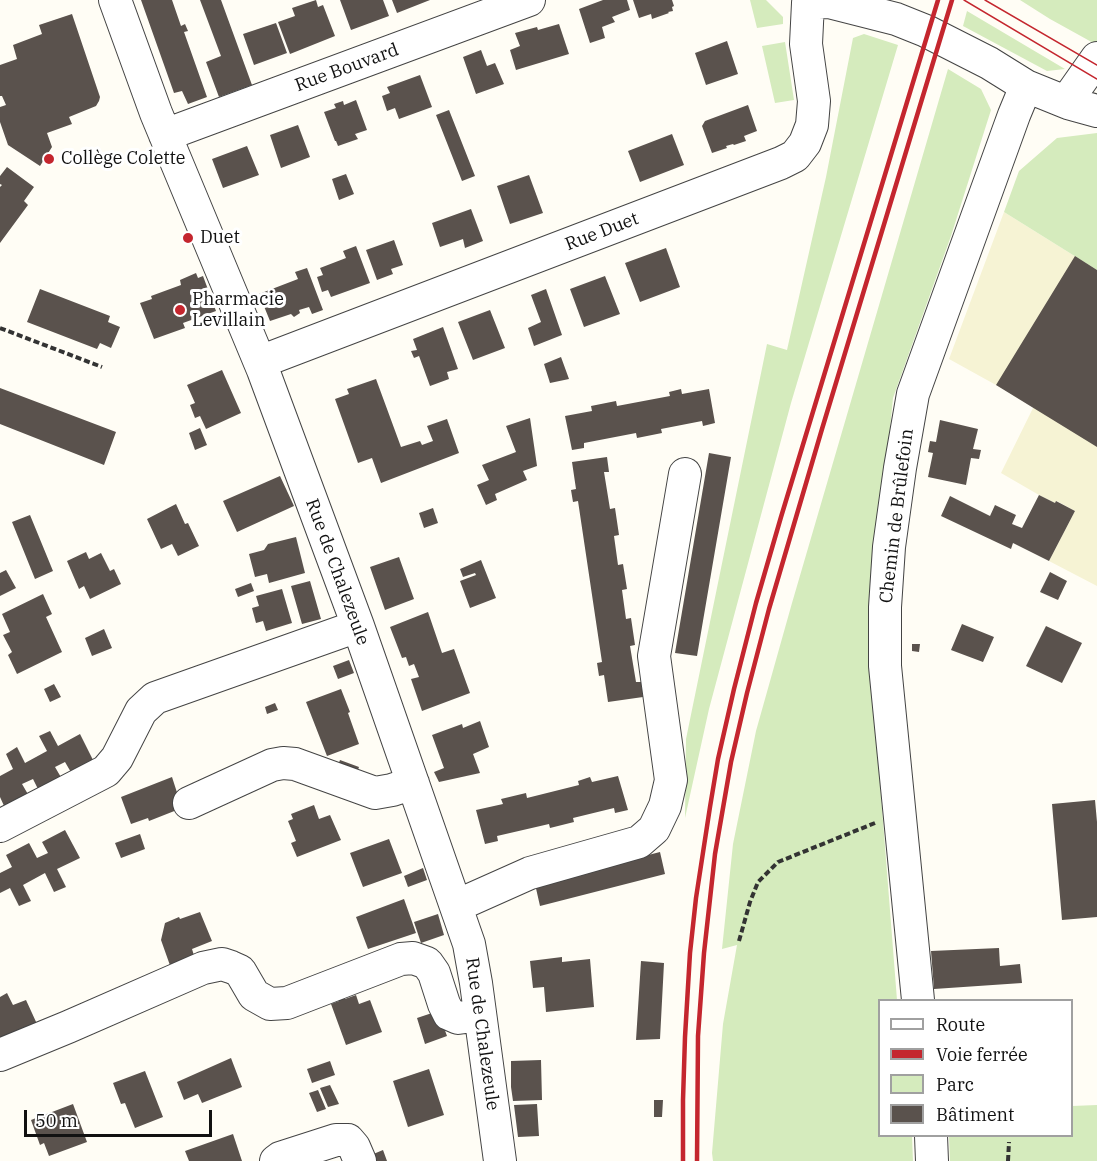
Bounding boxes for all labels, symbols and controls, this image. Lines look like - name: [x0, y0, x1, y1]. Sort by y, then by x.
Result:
- street label: Rue Bouvard: [292, 39, 402, 97]
- place label: Collège Colette: [61, 148, 185, 170]
- marker: Collège Colette: [42, 152, 56, 166]
- street label: Rue Duet: [562, 208, 642, 256]
- place label: Duet: [200, 227, 240, 249]
- marker: Duet: [181, 231, 195, 245]
- place label: Pharmacie Levillain: [192, 289, 284, 332]
- marker: Pharmacie Levillain: [173, 303, 187, 317]
- street label: Chemin de Brûlefoin: [876, 427, 918, 605]
- street label: Rue de Chalezeule: [300, 496, 374, 648]
- street label: Rue de Chalezeule: [461, 956, 503, 1112]
- legend: [878, 999, 1073, 1137]
- text: Route: [936, 1013, 985, 1036]
- text: Voie ferrée: [936, 1043, 1028, 1066]
- text: Parc: [936, 1073, 974, 1096]
- scale bar: [27, 1098, 214, 1136]
- text: Bâtiment: [936, 1103, 1014, 1126]
- text: 50 m: [35, 1109, 78, 1132]

